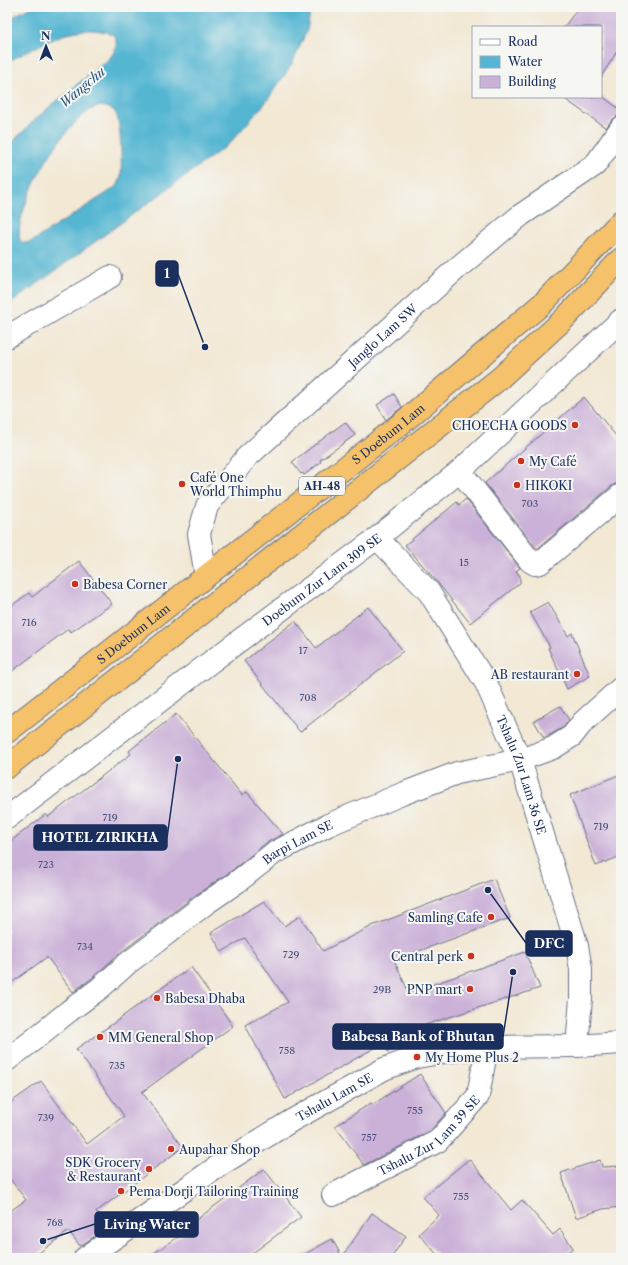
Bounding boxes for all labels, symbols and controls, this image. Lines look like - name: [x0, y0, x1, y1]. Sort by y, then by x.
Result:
- north arrow: [26, 26, 66, 66]
- legend: [472, 26, 602, 98]
- text: N: [41, 29, 51, 43]
- text: Road: [508, 34, 538, 49]
- text: Water: [507, 54, 542, 69]
- water label: Wangchu: [56, 63, 108, 111]
- text: Building: [508, 74, 556, 89]
- callout: 1: [156, 261, 178, 286]
- text: 1: [164, 265, 170, 281]
- street label: Janglo Lam SW: [343, 300, 421, 371]
- street label: S Doebum Lam: [349, 400, 427, 467]
- place label: CHOECHA GOODS: [452, 418, 567, 433]
- marker: CHOECHA GOODS: [570, 420, 580, 430]
- place label: My Café: [529, 454, 577, 469]
- marker: My Café: [516, 456, 526, 466]
- place label: Café One World Thimphu: [189, 470, 283, 499]
- road number: AH-48: [299, 477, 345, 495]
- place label: HIKOKI: [525, 478, 572, 493]
- marker: Café One World Thimphu: [177, 479, 187, 489]
- marker: HIKOKI: [512, 480, 522, 490]
- house number: 703: [522, 497, 538, 510]
- street label: Doebum Zur Lam 309 SE: [259, 530, 384, 629]
- house number: 15: [459, 556, 469, 569]
- place label: Babesa Corner: [83, 577, 167, 592]
- marker: Babesa Corner: [70, 579, 80, 589]
- street label: S Doebum Lam: [93, 600, 173, 667]
- house number: 716: [22, 616, 37, 629]
- house number: 17: [298, 644, 308, 657]
- place label: AB restaurant: [490, 667, 570, 682]
- marker: AB restaurant: [572, 669, 582, 679]
- house number: 708: [299, 691, 317, 704]
- street label: Tshalu Zur Lam 36 SE: [494, 713, 550, 836]
- house number: 719: [103, 811, 118, 824]
- street label: Barpi Lam SE: [259, 816, 335, 867]
- house number: 719: [594, 820, 609, 833]
- callout: HOTEL ZIRIKHA: [34, 825, 167, 850]
- text: HOTEL ZIRIKHA: [42, 829, 159, 845]
- house number: 723: [38, 858, 54, 871]
- place label: Samling Cafe: [408, 910, 483, 925]
- marker: Samling Cafe: [486, 912, 496, 922]
- callout: DFC: [526, 931, 572, 956]
- text: DFC: [534, 935, 564, 951]
- house number: 734: [77, 940, 93, 953]
- house number: 729: [283, 948, 299, 961]
- place label: Central perk: [391, 949, 464, 964]
- marker: Central perk: [466, 951, 476, 961]
- place label: PNP mart: [407, 982, 463, 997]
- house number: 29B: [373, 983, 391, 996]
- marker: PNP mart: [465, 984, 475, 994]
- place label: Babesa Dhaba: [165, 991, 246, 1006]
- marker: Babesa Dhaba: [152, 993, 162, 1003]
- callout: Babesa Bank of Bhutan: [333, 1024, 503, 1049]
- text: Babesa Bank of Bhutan: [341, 1028, 495, 1044]
- place label: MM General Shop: [108, 1030, 214, 1045]
- marker: MM General Shop: [95, 1032, 105, 1042]
- house number: 758: [279, 1044, 295, 1057]
- place label: My Home Plus 2: [425, 1050, 519, 1065]
- marker: My Home Plus 2: [412, 1052, 422, 1062]
- house number: 735: [109, 1059, 125, 1072]
- street label: Tshalu Lam SE: [293, 1069, 375, 1124]
- street label: Tshalu Zur Lam 39 SE: [375, 1092, 483, 1178]
- house number: 755: [407, 1104, 423, 1117]
- house number: 739: [38, 1111, 54, 1124]
- house number: 757: [361, 1131, 377, 1144]
- place label: Aupahar Shop: [178, 1142, 260, 1157]
- marker: Aupahar Shop: [166, 1144, 176, 1154]
- place label: SDK Grocery & Restaurant: [65, 1155, 142, 1184]
- marker: SDK Grocery & Restaurant: [144, 1164, 154, 1174]
- place label: Pema Dorji Tailoring Training: [129, 1184, 299, 1199]
- marker: Pema Dorji Tailoring Training: [116, 1186, 126, 1196]
- house number: 755: [453, 1190, 469, 1203]
- callout: Living Water: [95, 1212, 198, 1237]
- house number: 768: [47, 1216, 63, 1229]
- text: Living Water: [104, 1216, 191, 1232]

